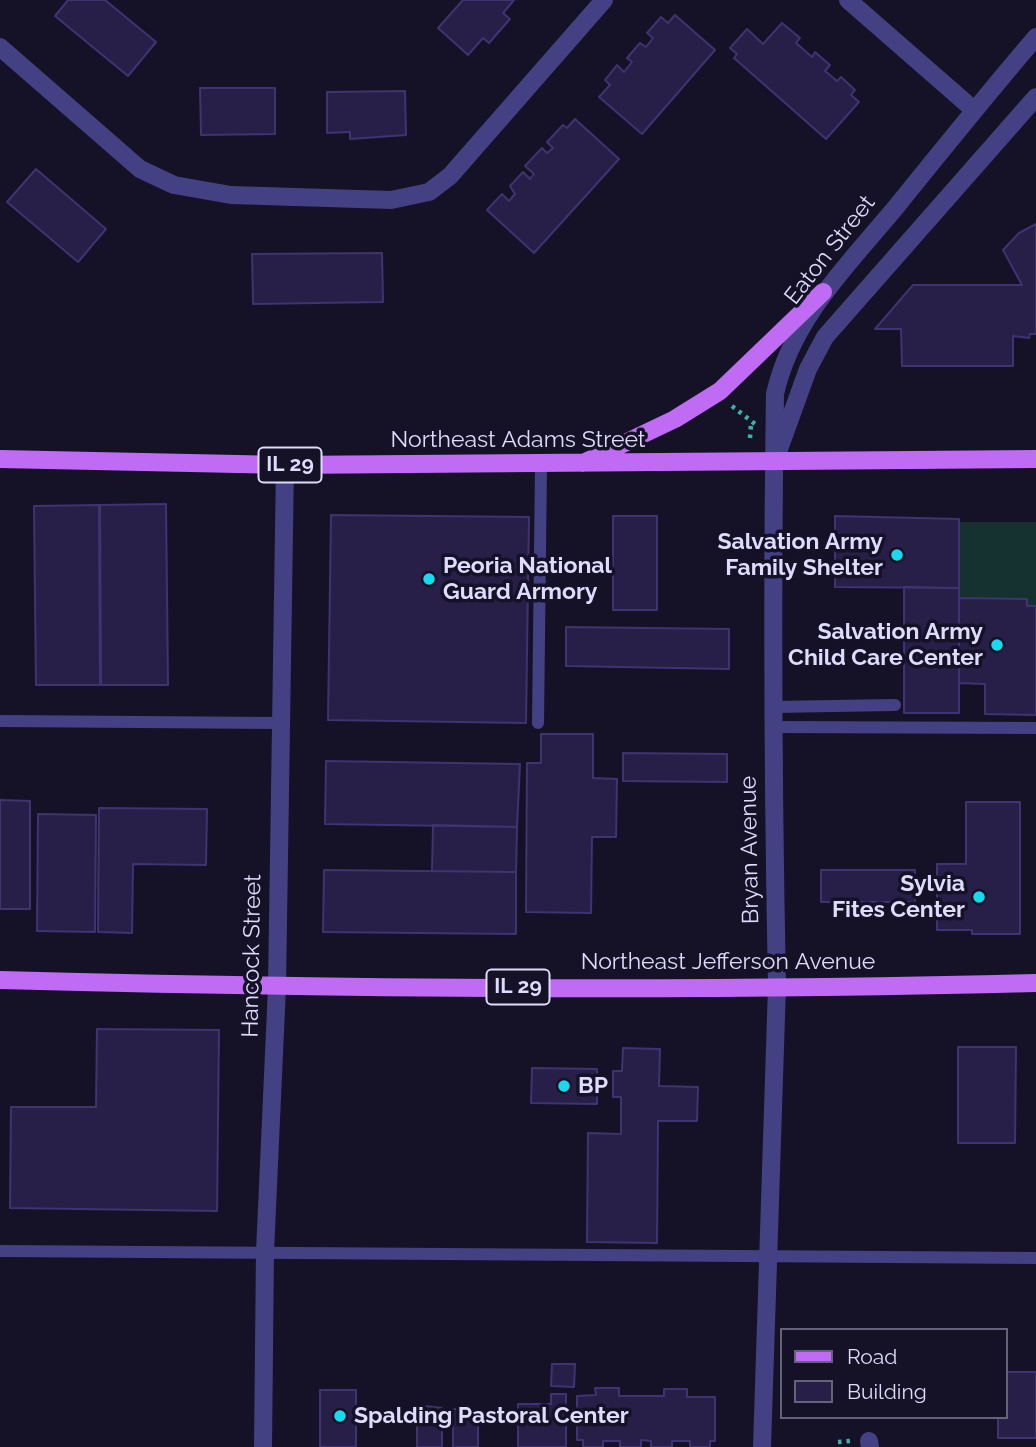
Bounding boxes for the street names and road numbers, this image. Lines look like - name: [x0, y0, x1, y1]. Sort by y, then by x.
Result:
- street label: Eaton Street: [779, 190, 881, 310]
- street label: Northeast Adams Street: [390, 426, 646, 454]
- road number: IL 29: [258, 448, 322, 482]
- street label: Bryan Avenue: [735, 776, 765, 924]
- street label: Hancock Street: [237, 874, 267, 1038]
- street label: Northeast Jefferson Avenue: [581, 948, 875, 976]
- road number: IL 29: [486, 970, 550, 1004]

